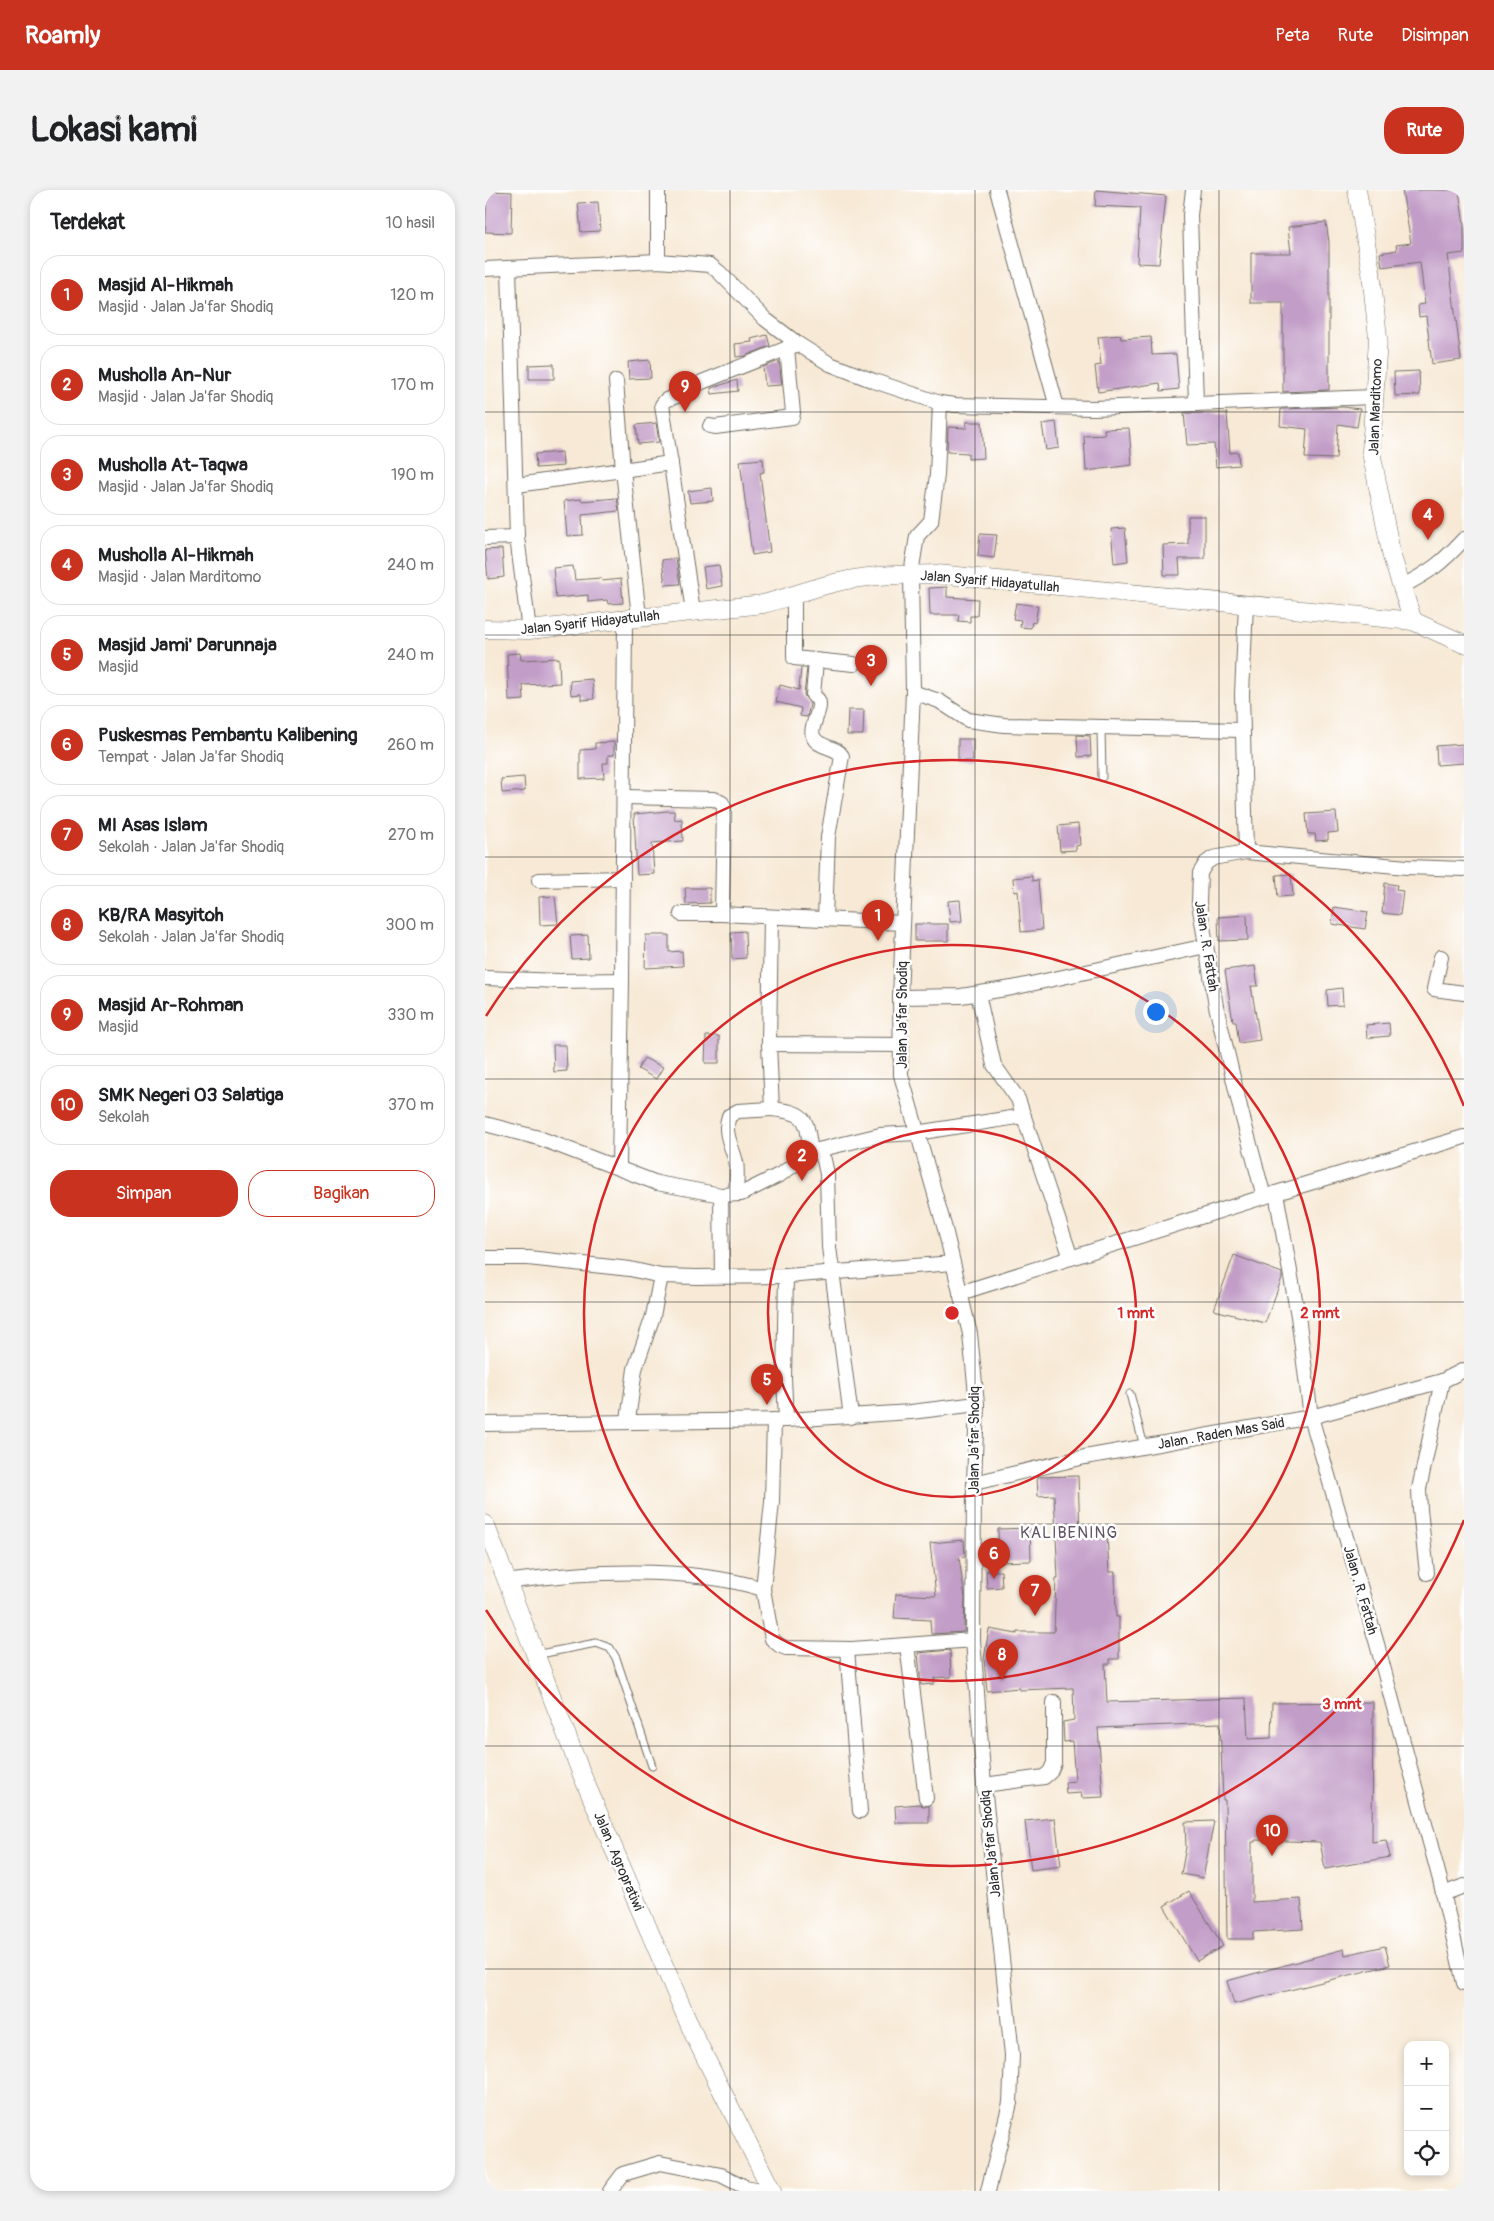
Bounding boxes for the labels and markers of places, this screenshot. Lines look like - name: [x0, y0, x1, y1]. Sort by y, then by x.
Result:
- pin: 9: [669, 371, 701, 412]
- pin: 4: [1412, 499, 1444, 540]
- pin: 3: [855, 645, 887, 686]
- pin: 1: [862, 900, 894, 941]
- pin: 2: [786, 1140, 818, 1181]
- centre of rings: [943, 1304, 961, 1322]
- pin: 5: [751, 1364, 783, 1405]
- pin: 6: [978, 1538, 1010, 1579]
- pin: 7: [1019, 1575, 1051, 1616]
- pin: 8: [986, 1639, 1018, 1680]
- pin: 10: [1256, 1815, 1288, 1856]

